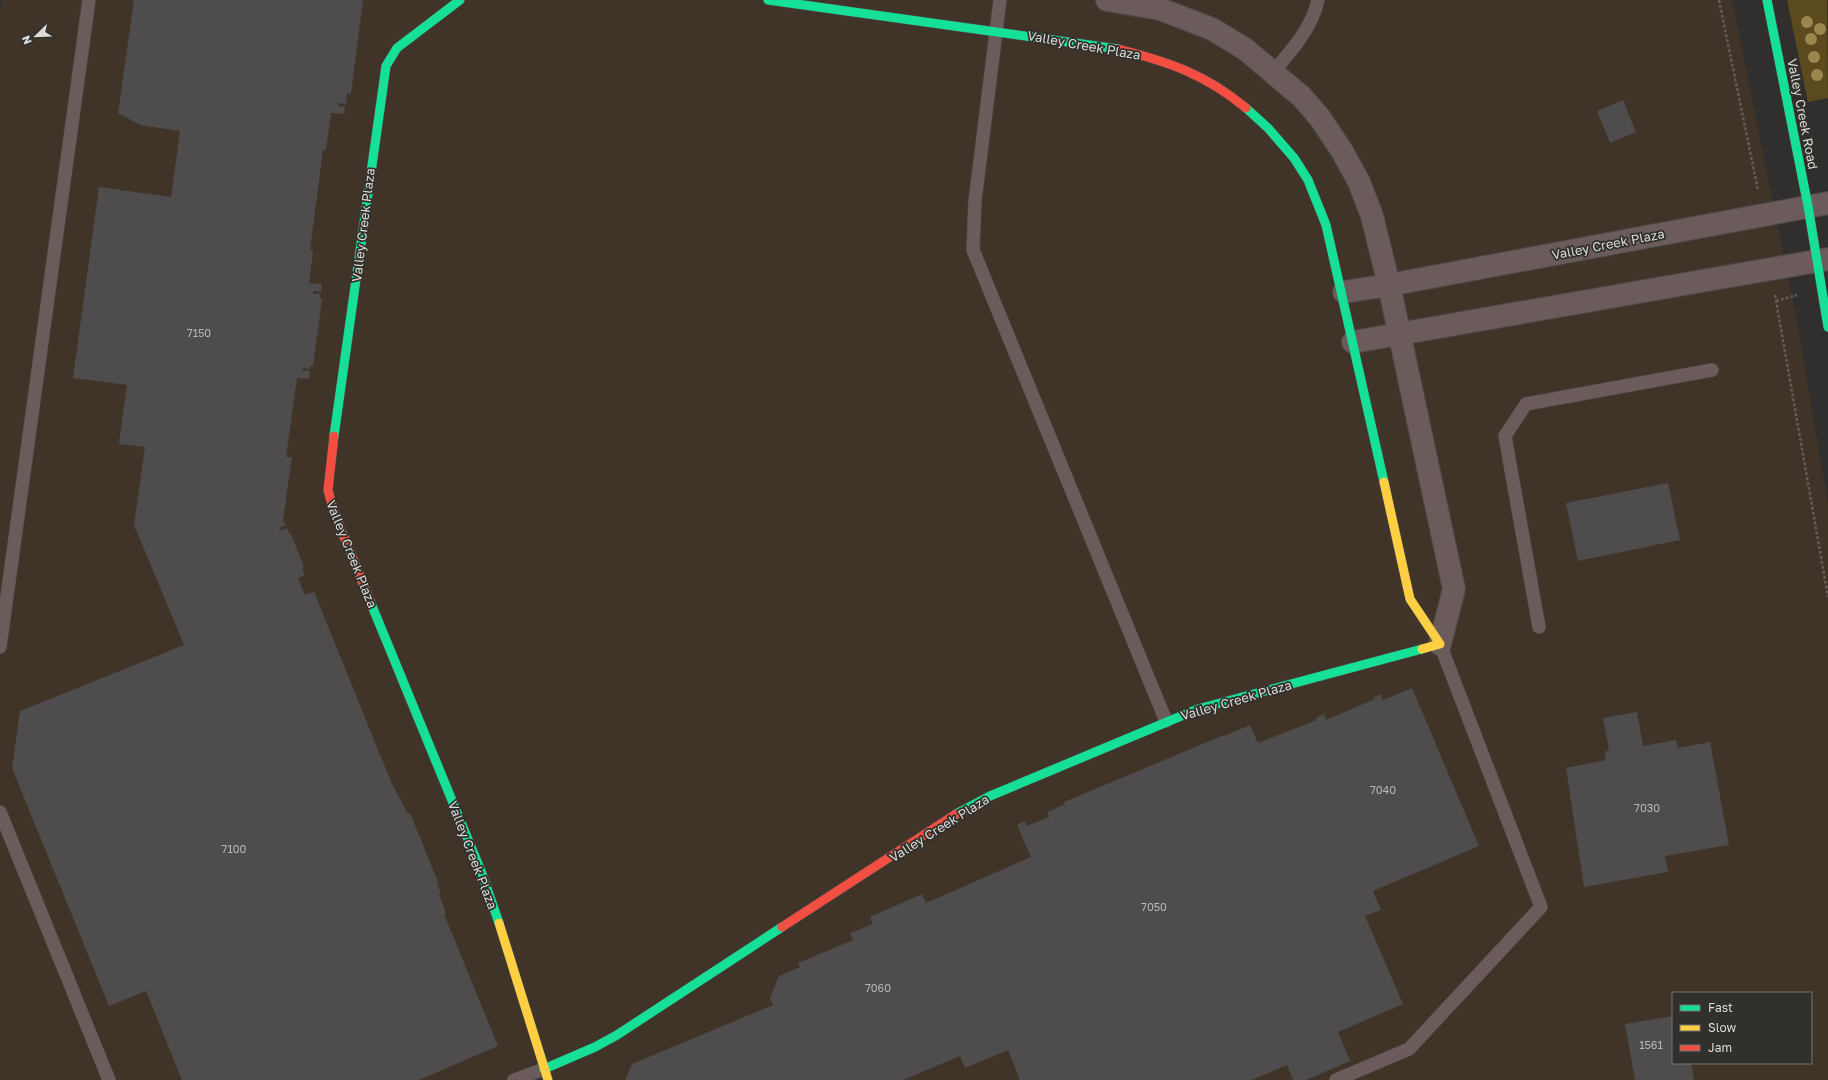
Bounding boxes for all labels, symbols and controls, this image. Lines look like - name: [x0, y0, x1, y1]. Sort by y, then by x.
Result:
- north arrow: [16, 16, 56, 56]
- street label: Valley Creek Plaza: [1026, 27, 1142, 63]
- text: N: [19, 34, 34, 46]
- street label: Valley Creek Road: [1784, 57, 1822, 171]
- street label: Valley Creek Plaza: [348, 167, 378, 283]
- street label: Valley Creek Plaza: [1550, 225, 1666, 263]
- house number: 7150: [187, 326, 211, 339]
- street label: Valley Creek Plaza: [323, 498, 381, 610]
- street label: Valley Creek Plaza: [1179, 676, 1293, 724]
- house number: 7040: [1370, 783, 1396, 796]
- street label: Valley Creek Plaza: [886, 791, 992, 865]
- street label: Valley Creek Plaza: [445, 799, 501, 911]
- house number: 7030: [1634, 801, 1660, 814]
- house number: 7100: [222, 842, 247, 855]
- house number: 7050: [1141, 900, 1167, 913]
- house number: 7060: [865, 981, 891, 994]
- legend: [1672, 992, 1812, 1064]
- text: Fast: [1708, 1000, 1733, 1015]
- text: Slow: [1708, 1020, 1736, 1035]
- house number: 1561: [1639, 1038, 1663, 1051]
- text: Jam: [1708, 1040, 1732, 1055]

